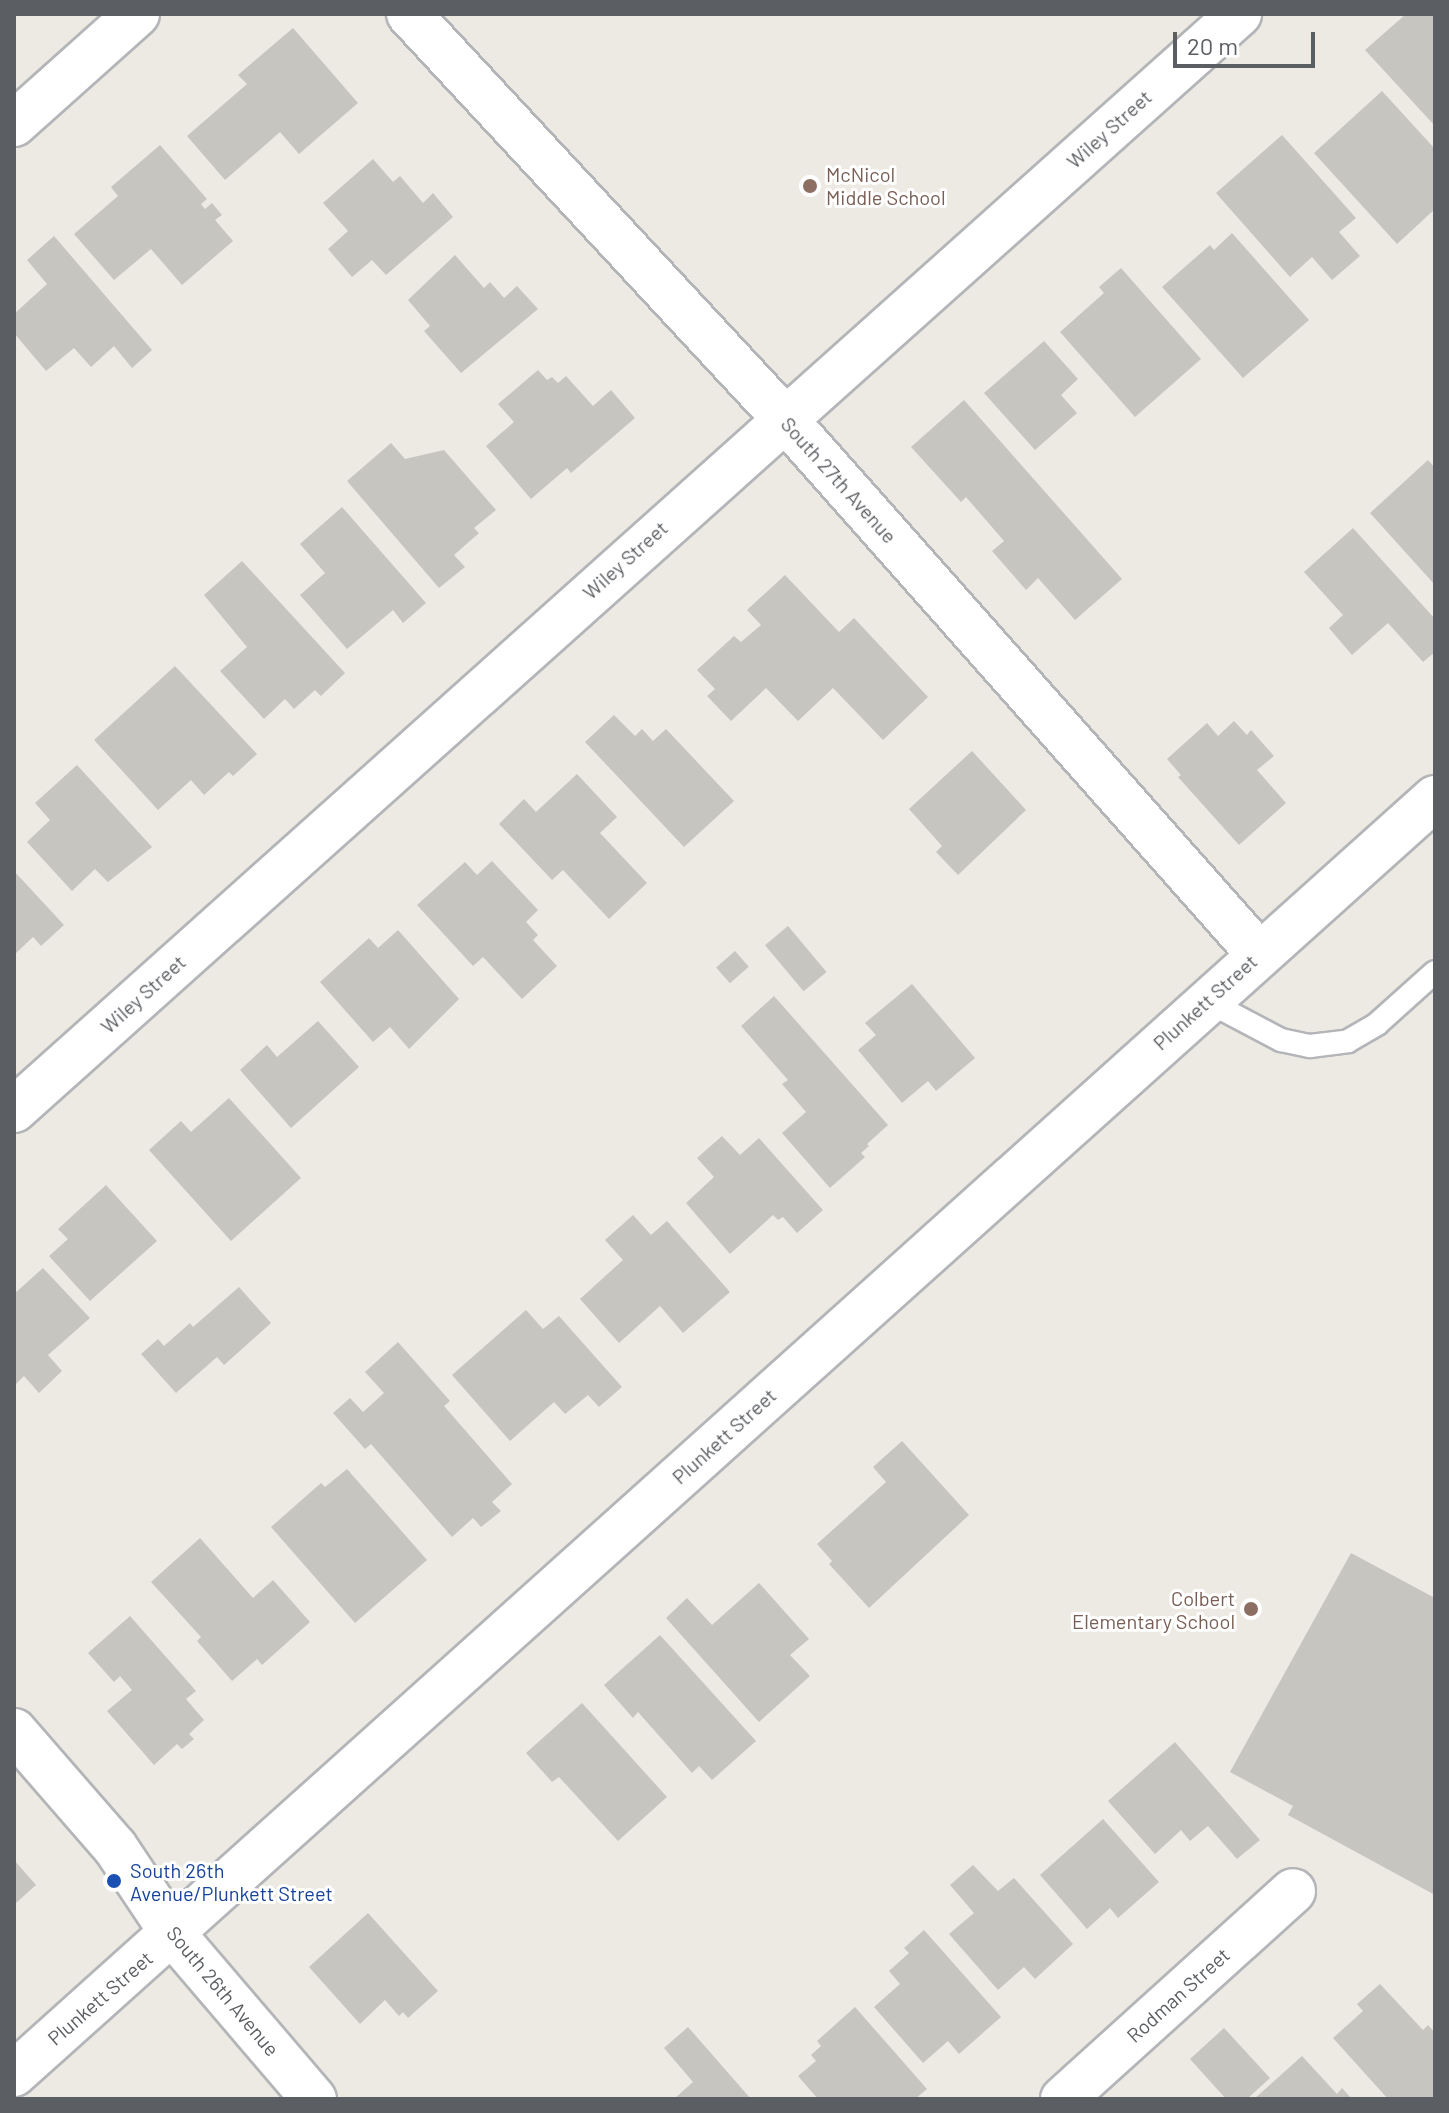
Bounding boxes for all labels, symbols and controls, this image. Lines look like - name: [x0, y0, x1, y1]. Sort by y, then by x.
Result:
- scale bar: [1177, 16, 1319, 66]
- text: 20 m: [1187, 31, 1238, 60]
- street label: Wiley Street: [1062, 85, 1156, 173]
- place label: McNicol Middle School: [826, 162, 946, 209]
- marker: McNicol Middle School: [801, 177, 819, 195]
- street label: South 27th Avenue: [776, 412, 902, 548]
- street label: Wiley Street: [578, 516, 672, 604]
- street label: Plunkett Street: [1148, 949, 1262, 1055]
- street label: Wiley Street: [96, 950, 190, 1038]
- street label: Plunkett Street: [667, 1383, 781, 1489]
- place label: Colbert Elementary School: [1072, 1586, 1235, 1633]
- marker: Colbert Elementary School: [1242, 1600, 1260, 1618]
- place label: South 26th Avenue/Plunkett Street: [130, 1858, 333, 1905]
- marker: South 26th Avenue/Plunkett Street: [105, 1872, 123, 1890]
- street label: South 26th Avenue: [162, 1921, 284, 2061]
- street label: Rodman Street: [1122, 1943, 1234, 2047]
- street label: Plunkett Street: [43, 1946, 157, 2050]

